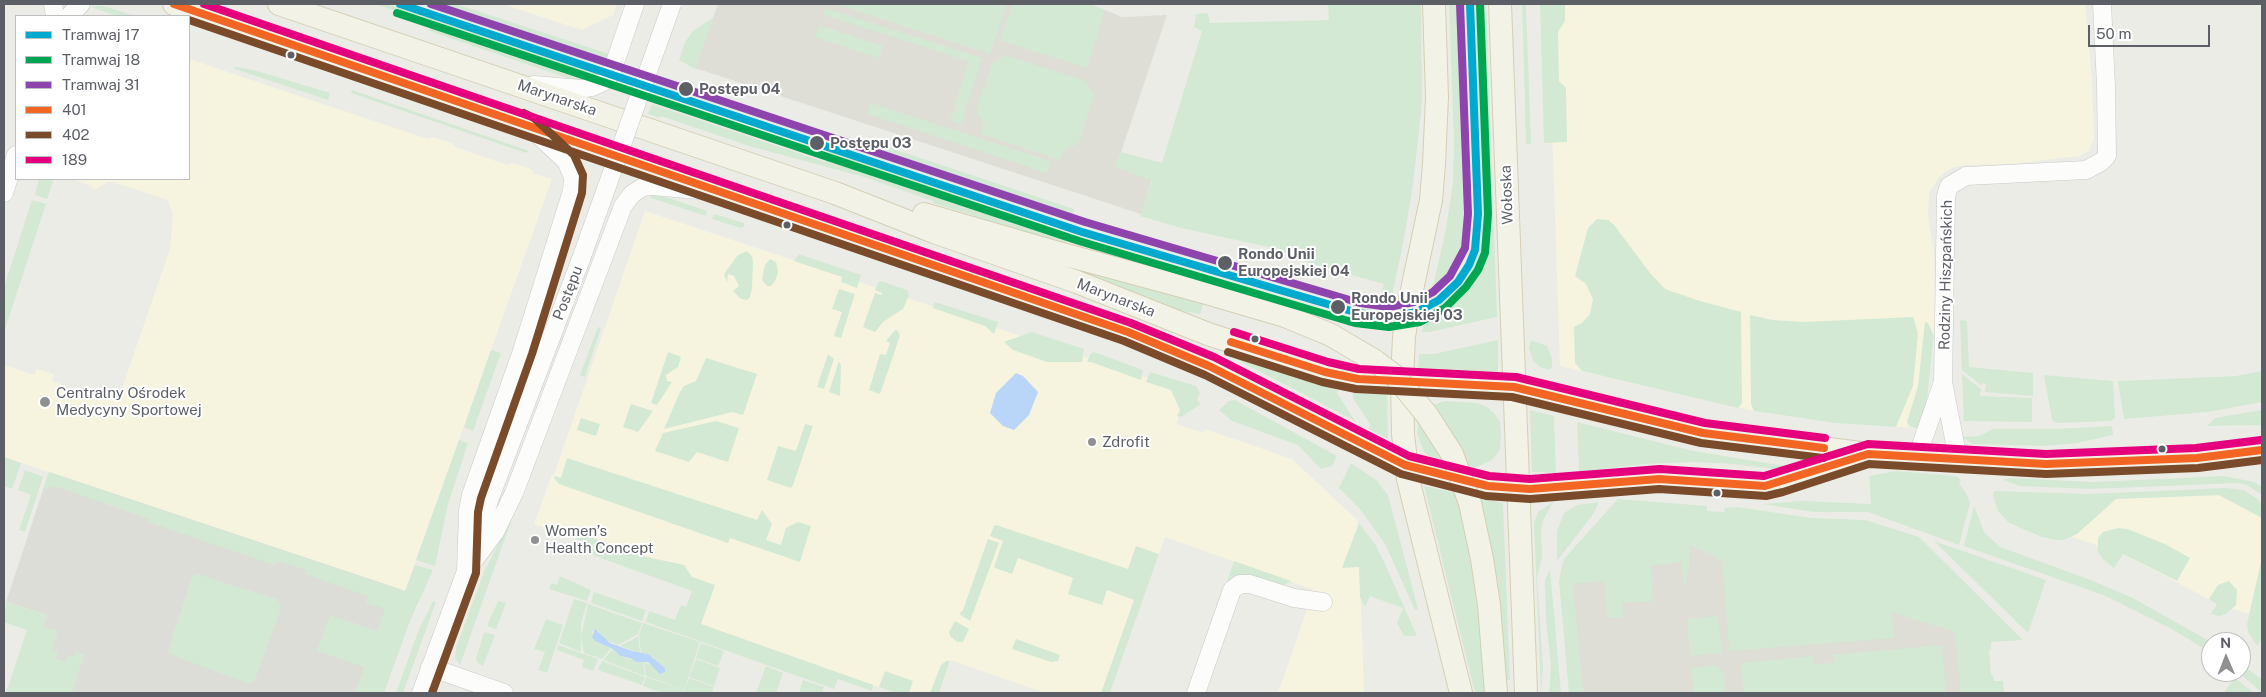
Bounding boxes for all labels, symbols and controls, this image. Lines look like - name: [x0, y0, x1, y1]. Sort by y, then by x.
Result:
- legend: [15, 15, 190, 180]
- scale bar: [2091, 15, 2214, 47]
- text: 50 m: [2096, 25, 2131, 42]
- text: Tramwaj 17: [62, 26, 140, 43]
- unlabelled marker: [286, 50, 296, 60]
- text: Tramwaj 18: [62, 51, 140, 68]
- text: Tramwaj 31: [62, 76, 140, 93]
- street label: Marynarska: [515, 76, 599, 120]
- marker: Postępu 04: [677, 80, 695, 98]
- place label: Postępu 04: [699, 80, 780, 98]
- text: 401: [62, 101, 87, 118]
- text: 402: [62, 126, 90, 143]
- marker: Postępu 03: [808, 134, 826, 152]
- place label: Postępu 03: [830, 134, 912, 152]
- text: 189: [62, 151, 87, 168]
- street label: Wołoska: [1497, 165, 1517, 225]
- street label: Rodziny Hiszpańskich: [1936, 200, 1956, 350]
- unlabelled marker: [782, 220, 792, 230]
- place label: Rondo Unii Europejskiej 04: [1238, 245, 1350, 280]
- marker: Rondo Unii Europejskiej 04: [1216, 254, 1234, 272]
- street label: Postępu: [549, 263, 587, 323]
- street label: Marynarska: [1074, 275, 1158, 321]
- place label: Rondo Unii Europejskiej 03: [1351, 289, 1463, 324]
- marker: Rondo Unii Europejskiej 03: [1329, 298, 1347, 316]
- unlabelled marker: [1250, 334, 1260, 344]
- place label: Centralny Ośrodek Medycyny Sportowej: [56, 384, 202, 419]
- marker: Centralny Ośrodek Medycyny Sportowej: [38, 395, 52, 409]
- place label: Zdrofit: [1102, 433, 1150, 451]
- marker: Zdrofit: [1086, 436, 1098, 448]
- unlabelled marker: [2157, 444, 2167, 454]
- unlabelled marker: [1712, 488, 1722, 498]
- place label: Women’s Health Concept: [545, 522, 654, 557]
- marker: Women’s Health Concept: [529, 534, 541, 546]
- north arrow: [2201, 632, 2251, 682]
- text: N: [2220, 635, 2231, 651]

